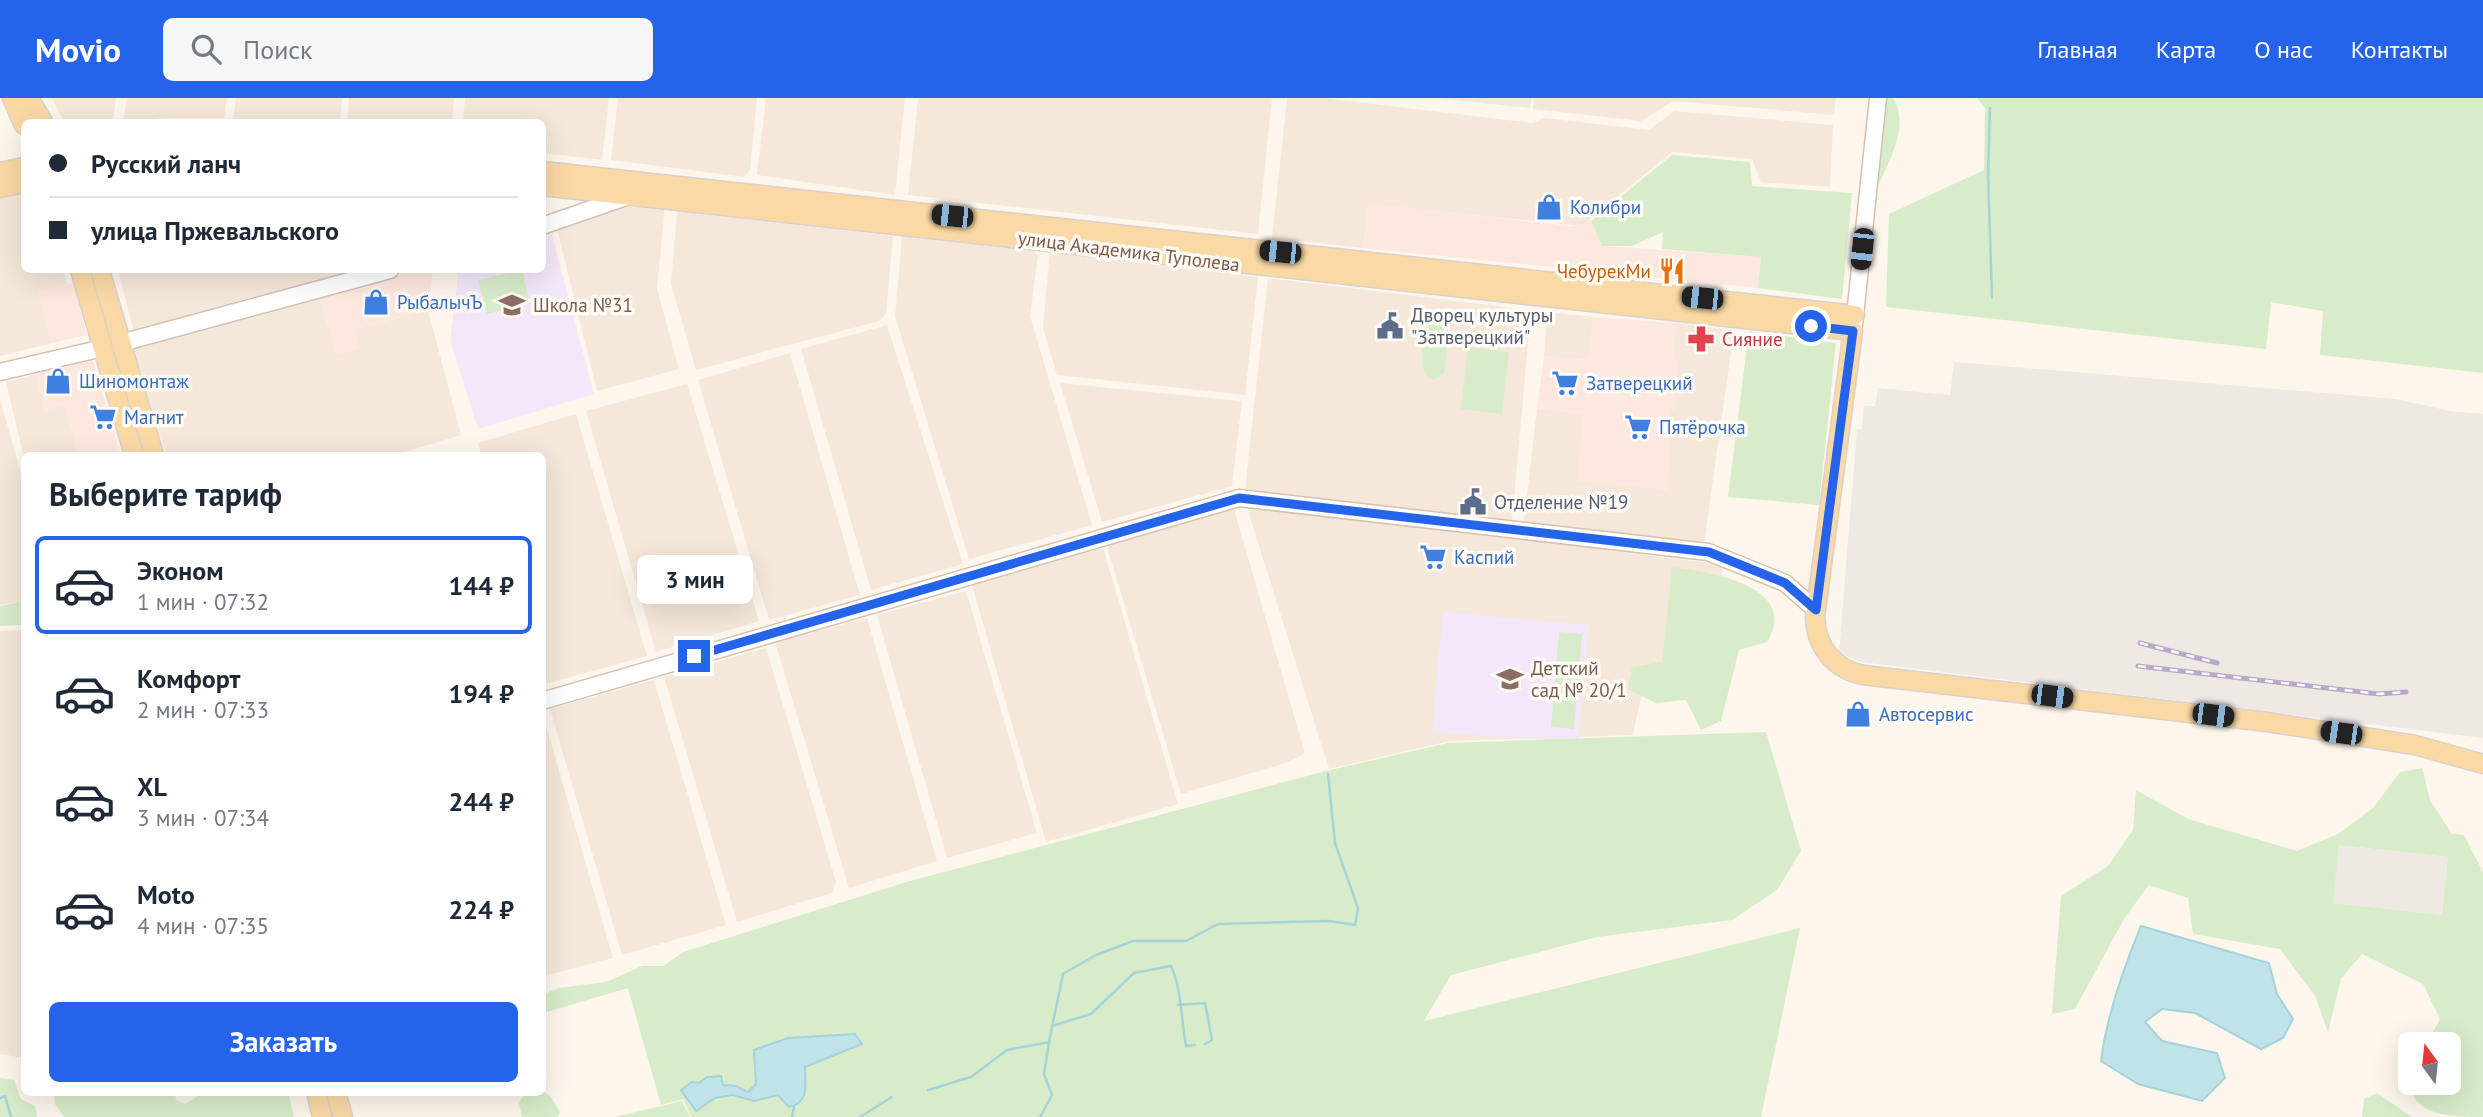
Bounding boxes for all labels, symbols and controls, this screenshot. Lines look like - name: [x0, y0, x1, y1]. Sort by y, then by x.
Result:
- search box: [163, 18, 653, 81]
- text: Movio: [35, 28, 121, 71]
- icon: search: [187, 30, 225, 68]
- text: Поиск: [243, 33, 313, 66]
- text: Главная: [2037, 34, 2118, 65]
- text: Карта: [2156, 34, 2216, 65]
- text: О нас: [2254, 34, 2313, 65]
- text: Контакты: [2351, 34, 2448, 65]
- text: Русский ланч: [91, 147, 241, 180]
- shop icon: Колибри: [1534, 192, 1564, 222]
- place label: Колибри: [1570, 195, 1641, 219]
- car: [931, 203, 974, 229]
- text: улица Пржевальского: [91, 214, 339, 247]
- street label: улица Академика Туполева: [1017, 225, 1241, 277]
- car: [1850, 227, 1875, 271]
- car: [1259, 239, 1302, 265]
- restaurant icon: ЧебурекМи: [1657, 256, 1687, 286]
- place label: ЧебурекМи: [1557, 259, 1651, 283]
- car: [1681, 285, 1724, 311]
- shop icon: РыбалычЪ: [361, 287, 391, 317]
- place label: РыбалычЪ: [397, 290, 483, 314]
- school or university icon: Школа №31: [497, 290, 527, 320]
- place label: Школа №31: [533, 293, 633, 317]
- place label: Дворец культуры "Затверецкий": [1411, 303, 1553, 349]
- route start: [1795, 310, 1827, 342]
- public building icon: Дворец культуры "Затверецкий": [1375, 311, 1405, 341]
- pharmacy icon: Сияние: [1686, 324, 1716, 354]
- place label: Сияние: [1722, 327, 1783, 351]
- shop icon: Шиномонтаж: [43, 366, 73, 396]
- supermarket icon: Затверецкий: [1550, 368, 1580, 398]
- place label: Шиномонтаж: [79, 369, 189, 393]
- place label: Затверецкий: [1586, 371, 1693, 395]
- supermarket icon: Магнит: [88, 402, 118, 432]
- place label: Магнит: [124, 405, 184, 429]
- supermarket icon: Пятёрочка: [1623, 412, 1653, 442]
- place label: Пятёрочка: [1659, 415, 1746, 439]
- text: Выберите тариф: [49, 473, 282, 515]
- public building icon: Отделение №19: [1458, 487, 1488, 517]
- place label: Отделение №19: [1494, 490, 1628, 514]
- supermarket icon: Каспий: [1418, 542, 1448, 572]
- place label: Каспий: [1454, 545, 1515, 569]
- icon: car: [53, 554, 116, 617]
- text: Эконом: [137, 554, 224, 587]
- callout: 3 мин: [636, 554, 752, 603]
- text: 3 мин: [665, 565, 725, 594]
- text: 144 ₽: [448, 569, 514, 602]
- text: 1 мин · 07:32: [137, 587, 269, 616]
- route end: [678, 640, 710, 672]
- place label: Детский сад № 20/1: [1531, 656, 1627, 702]
- icon: car: [53, 662, 116, 725]
- text: Комфорт: [137, 662, 240, 695]
- school or university icon: Детский сад № 20/1: [1495, 664, 1525, 694]
- text: 194 ₽: [448, 677, 514, 710]
- car: [2030, 683, 2075, 709]
- text: 2 мин · 07:33: [137, 695, 269, 724]
- shop icon: Автосервис: [1843, 699, 1873, 729]
- place label: Автосервис: [1879, 702, 1974, 726]
- car: [2191, 702, 2236, 728]
- car: [2319, 720, 2364, 746]
- icon: car: [53, 770, 116, 833]
- text: XL: [137, 770, 167, 803]
- text: 244 ₽: [448, 785, 514, 818]
- text: 3 мин · 07:34: [137, 803, 269, 832]
- icon: car: [53, 878, 116, 941]
- text: Moto: [137, 878, 195, 911]
- text: 224 ₽: [448, 893, 514, 926]
- text: 4 мин · 07:35: [137, 911, 269, 940]
- button: Заказать: [49, 1002, 518, 1082]
- north arrow: [2398, 1032, 2460, 1096]
- map controls: [2398, 1032, 2461, 1095]

